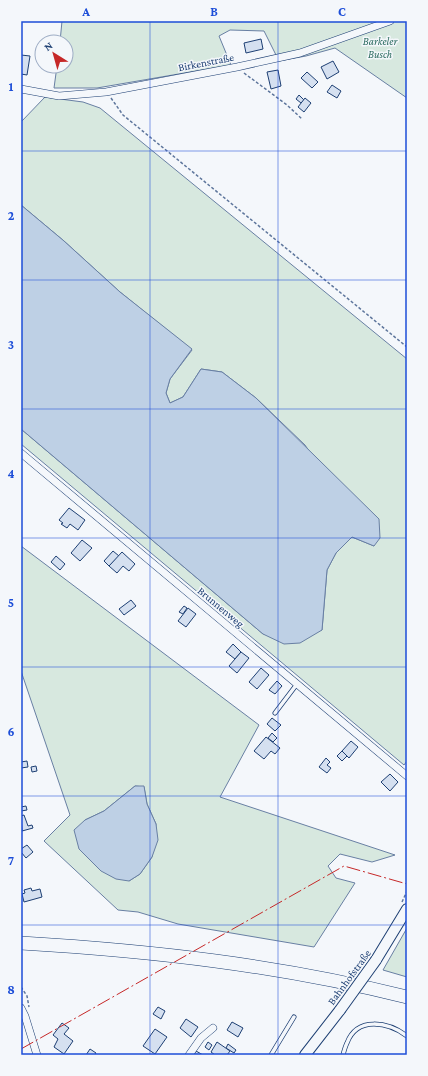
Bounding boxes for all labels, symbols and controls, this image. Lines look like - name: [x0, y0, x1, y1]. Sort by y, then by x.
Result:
- text: A: [81, 4, 90, 19]
- text: B: [210, 4, 218, 19]
- text: C: [338, 4, 346, 19]
- north arrow: [34, 34, 74, 74]
- park label: Barkeler Busch: [363, 35, 398, 60]
- text: N: [41, 39, 55, 53]
- street label: Birkenstraße: [177, 51, 235, 73]
- text: 1: [9, 79, 14, 94]
- text: 2: [8, 208, 15, 223]
- text: 3: [8, 337, 14, 352]
- text: 4: [7, 466, 15, 481]
- street label: Brunnenweg: [195, 584, 247, 631]
- text: 5: [8, 595, 14, 610]
- text: 6: [7, 724, 15, 739]
- text: 7: [8, 853, 14, 868]
- street label: Bahnhofstraße: [325, 947, 373, 1007]
- text: 8: [7, 982, 15, 997]

